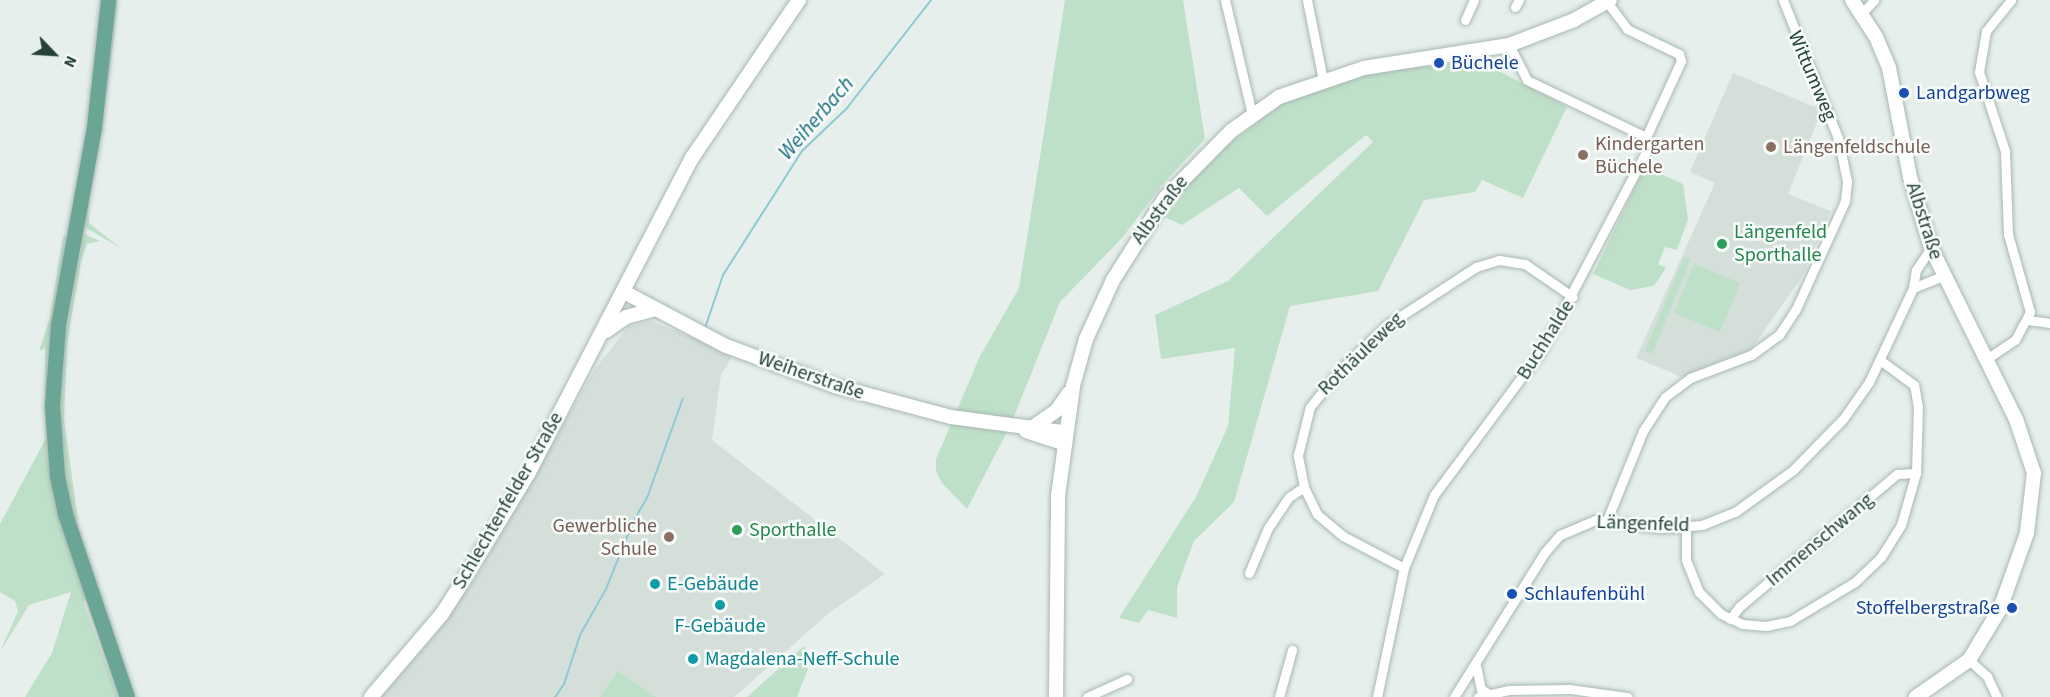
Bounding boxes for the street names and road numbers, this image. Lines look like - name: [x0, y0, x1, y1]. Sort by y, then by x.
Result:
- street label: Wittumweg: [1782, 27, 1842, 125]
- street label: Albstraße: [1126, 171, 1194, 249]
- street label: Albstraße: [1900, 179, 1948, 263]
- street label: Buchhalde: [1512, 296, 1580, 384]
- street label: Rothäuleweg: [1313, 307, 1409, 401]
- street label: Weiherstraße: [755, 347, 867, 405]
- street label: Schlechtenfelder Straße: [447, 408, 569, 594]
- street label: Immenschwang: [1761, 488, 1879, 592]
- street label: Längenfeld: [1596, 510, 1690, 538]

